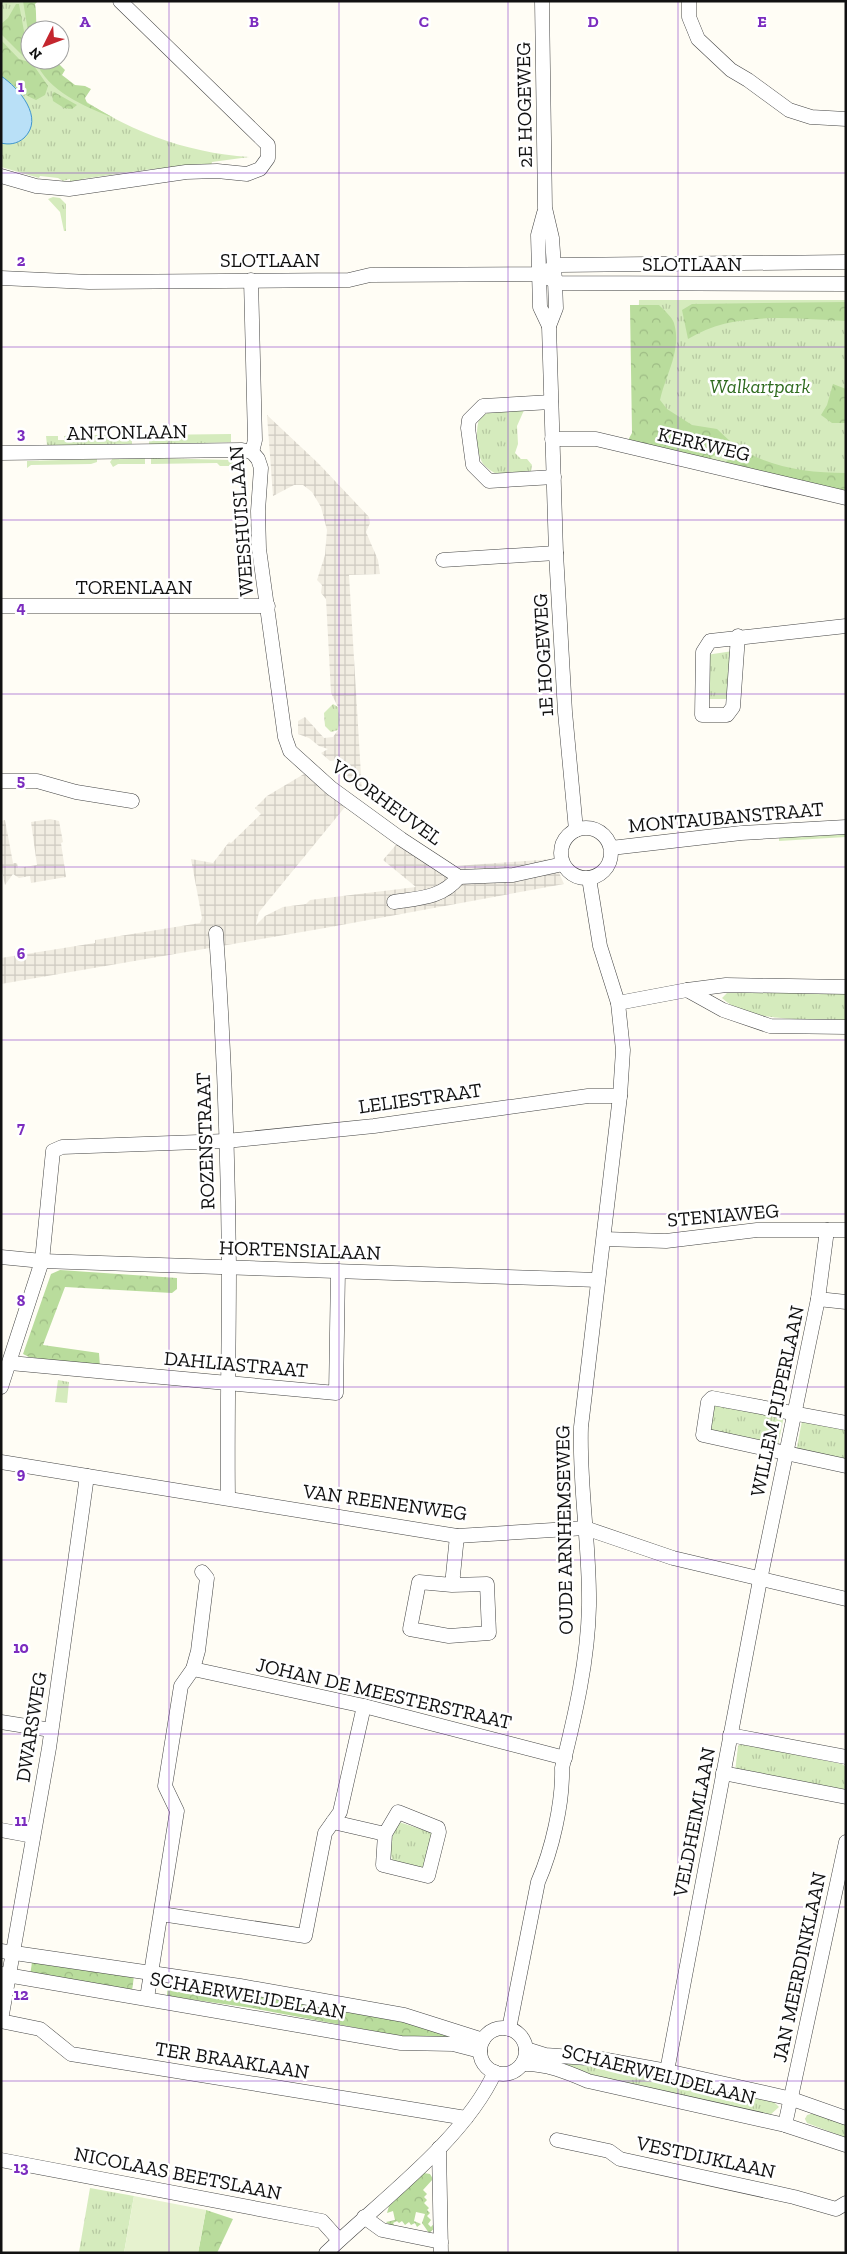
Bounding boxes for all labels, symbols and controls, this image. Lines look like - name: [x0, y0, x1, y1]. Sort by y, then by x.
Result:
- text: A: [80, 12, 91, 31]
- text: B: [249, 12, 259, 31]
- text: C: [419, 12, 429, 31]
- text: D: [587, 12, 599, 31]
- text: E: [757, 12, 767, 31]
- north arrow: [20, 20, 70, 70]
- street label: 2E HOGEWEG: [511, 42, 537, 168]
- text: N: [26, 43, 46, 63]
- text: 1: [18, 77, 25, 96]
- street label: SLOTLAAN: [220, 248, 320, 272]
- text: 2: [17, 251, 26, 270]
- street label: SLOTLAAN: [642, 252, 742, 276]
- park label: Walkartpark: [710, 374, 811, 398]
- street label: ANTONLAAN: [66, 419, 188, 445]
- street label: KERKWEG: [655, 422, 753, 466]
- text: 3: [17, 424, 26, 443]
- street label: WEESHUISLAAN: [224, 445, 258, 597]
- street label: TORENLAAN: [75, 575, 193, 599]
- street label: 1E HOGEWEG: [528, 593, 558, 717]
- text: 4: [16, 598, 26, 617]
- street label: VOORHEUVEL: [326, 753, 447, 850]
- text: 5: [17, 771, 25, 790]
- street label: MONTAUBANSTRAAT: [627, 796, 825, 838]
- text: 6: [17, 944, 26, 963]
- street label: ROZENSTRAAT: [191, 1072, 219, 1210]
- street label: LELIESTRAAT: [357, 1077, 483, 1119]
- text: 7: [17, 1118, 25, 1137]
- street label: STENIAWEG: [666, 1198, 780, 1232]
- street label: HORTENSIALAAN: [219, 1235, 382, 1265]
- text: 8: [17, 1291, 26, 1310]
- street label: WILLEM PIJPERLAAN: [745, 1303, 809, 1499]
- street label: DAHLIASTRAAT: [163, 1346, 309, 1382]
- street label: OUDE ARNHEMSEWEG: [550, 1425, 578, 1635]
- text: 9: [17, 1464, 26, 1483]
- street label: VAN REENENWEG: [301, 1478, 469, 1525]
- text: 10: [13, 1638, 29, 1657]
- street label: JOHAN DE MEESTERSTRAAT: [254, 1652, 514, 1734]
- street label: DWARSWEG: [10, 1670, 52, 1784]
- street label: VELDHEIMLAAN: [668, 1745, 720, 1900]
- text: 11: [15, 1811, 28, 1830]
- street label: JAN MEERDINKLAAN: [767, 1870, 831, 2064]
- street label: SCHAERWEIJDELAAN: [148, 1966, 348, 2024]
- text: 12: [13, 1985, 29, 2004]
- street label: TER BRAAKLAAN: [153, 2036, 311, 2084]
- street label: SCHAERWEIJDELAAN: [560, 2038, 758, 2110]
- street label: VESTDIJKLAAN: [633, 2130, 778, 2184]
- street label: NICOLAAS BEETSLAAN: [72, 2141, 284, 2205]
- text: 13: [14, 2158, 29, 2177]

